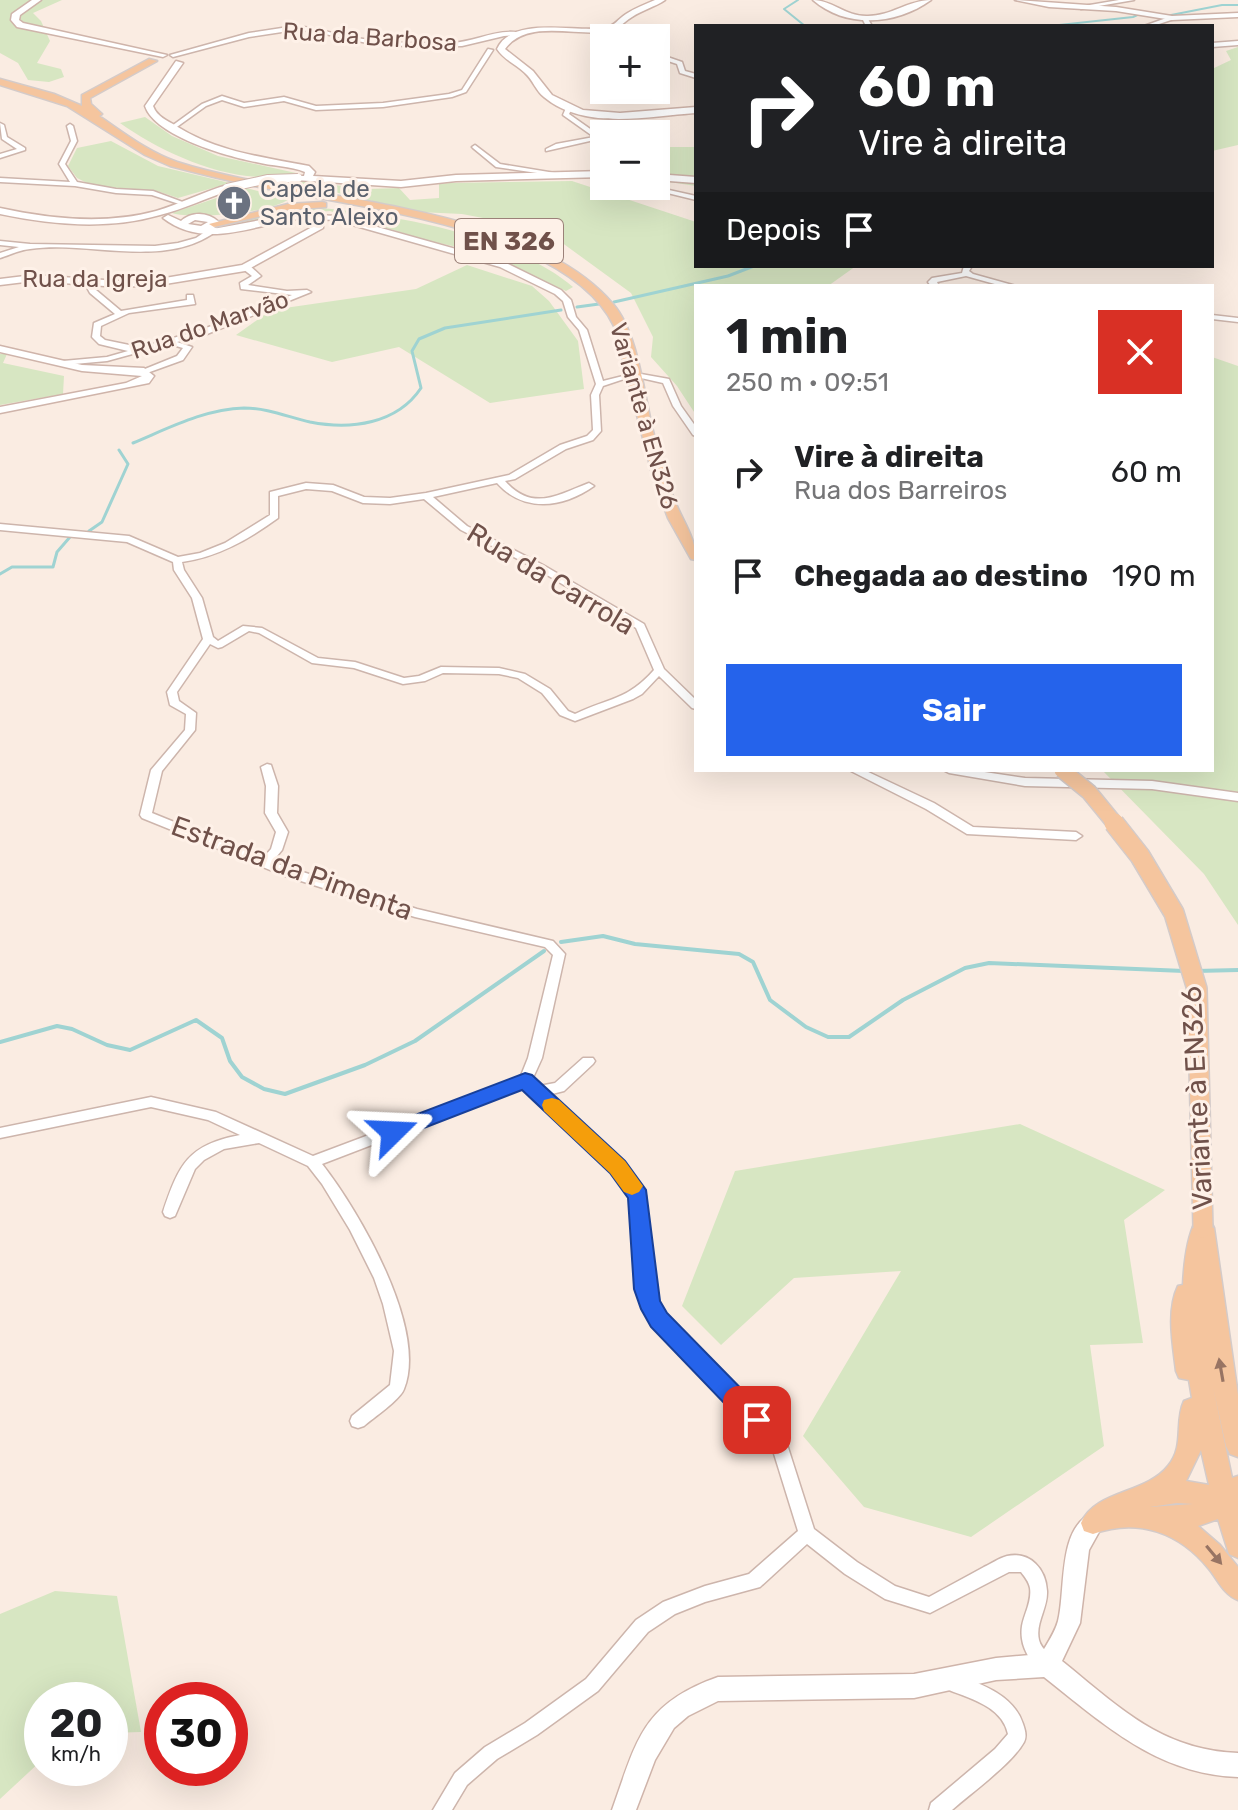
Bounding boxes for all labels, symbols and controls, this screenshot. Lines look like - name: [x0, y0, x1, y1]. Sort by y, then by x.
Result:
- street label: Rua da Barbosa: [282, 17, 458, 57]
- map controls: [590, 24, 670, 200]
- button: +: [590, 24, 670, 104]
- text: 60 m: [858, 54, 996, 120]
- icon: right: [726, 56, 830, 160]
- button: −: [590, 120, 670, 200]
- text: Vire à direita: [858, 121, 1067, 164]
- place label: Capela de Santo Aleixo: [260, 175, 398, 231]
- church icon: Capela de Santo Aleixo: [215, 184, 253, 222]
- icon: arrive: [837, 208, 881, 252]
- text: Depois: [726, 212, 821, 248]
- road number: EN 326: [455, 219, 563, 263]
- street label: Rua da Igreja: [22, 265, 168, 293]
- street label: Rua do Marvão: [128, 285, 292, 365]
- text: 1 min: [726, 308, 849, 365]
- button: close: [1098, 310, 1182, 394]
- street label: Variante à EN326: [604, 320, 684, 512]
- text: 250 m · 09:51: [726, 367, 889, 398]
- text: Vire à direita: [794, 439, 984, 475]
- icon: right: [726, 450, 770, 494]
- text: 60 m: [1111, 454, 1182, 490]
- text: Rua dos Barreiros: [794, 475, 1007, 506]
- street label: Rua da Carrola: [461, 516, 641, 642]
- icon: arrive: [726, 554, 770, 598]
- text: Chegada ao destino: [794, 558, 1088, 594]
- text: 190 m: [1112, 558, 1196, 594]
- button: Sair: [726, 664, 1182, 756]
- street label: Estrada da Pimenta: [167, 809, 417, 927]
- street label: Variante à EN326: [1175, 985, 1219, 1211]
- position arrow: [351, 1090, 435, 1174]
- one-way arrow: [1215, 1357, 1227, 1382]
- pin: [723, 1386, 791, 1454]
- icon: arrive: [735, 1398, 779, 1442]
- one-way arrow: [1205, 1544, 1222, 1564]
- speed limit sign: 30: [144, 1682, 248, 1786]
- text: 20: [49, 1700, 103, 1747]
- text: km/h: [51, 1742, 101, 1766]

